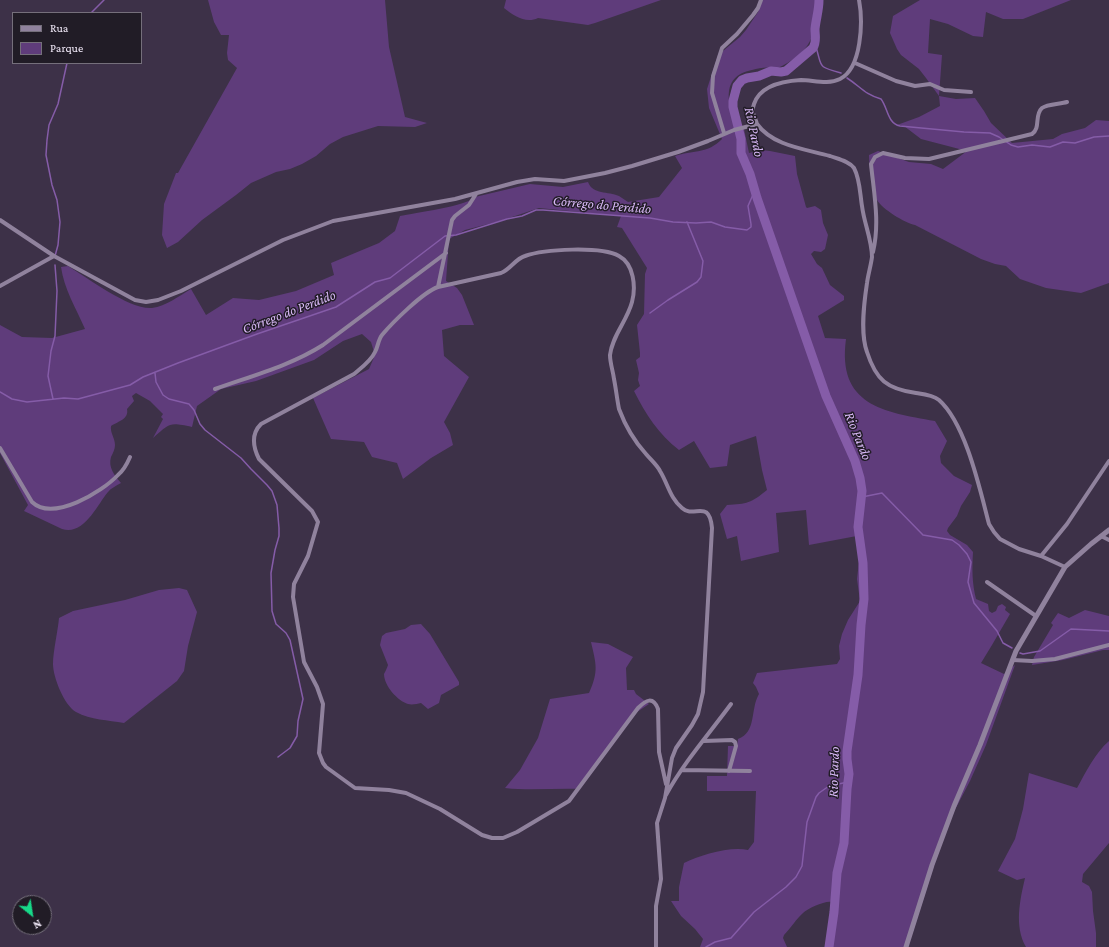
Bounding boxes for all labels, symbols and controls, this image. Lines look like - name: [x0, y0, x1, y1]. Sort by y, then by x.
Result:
- legend: [12, 12, 142, 64]
- text: Rua: [50, 21, 68, 35]
- text: Parque: [50, 41, 83, 55]
- water label: Rio Pardo: [741, 106, 767, 158]
- water label: Córrego do Perdido: [552, 192, 652, 218]
- water label: Córrego do Perdido: [240, 287, 338, 337]
- water label: Rio Pardo: [841, 409, 875, 463]
- water label: Rio Pardo: [825, 746, 843, 798]
- north arrow: [12, 895, 52, 935]
- text: N: [31, 917, 44, 932]

